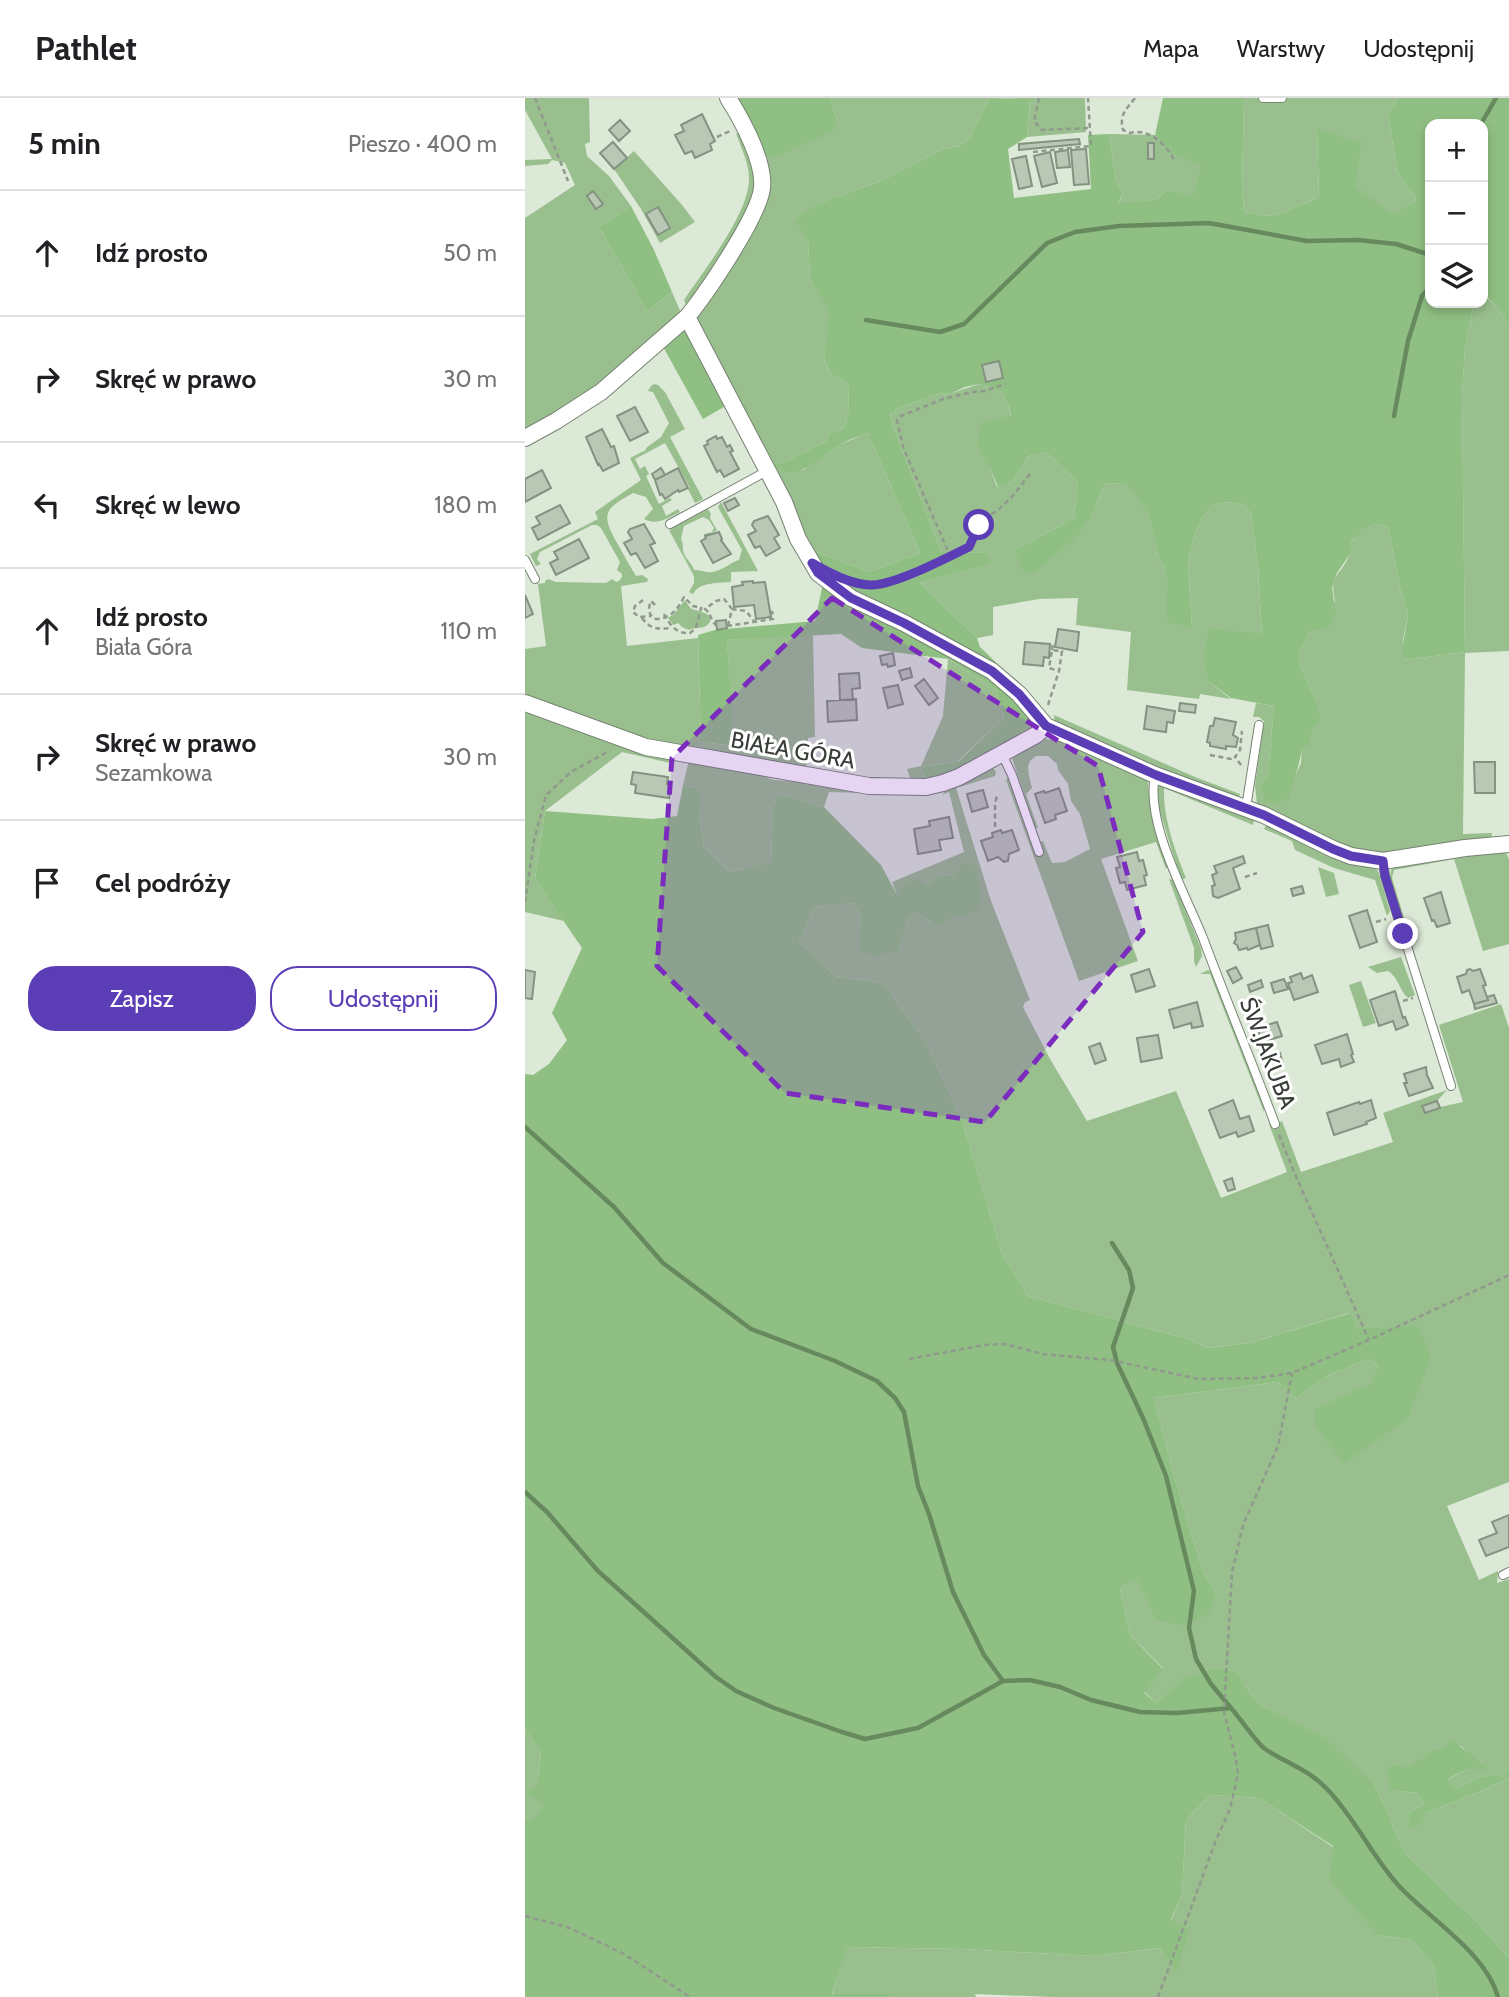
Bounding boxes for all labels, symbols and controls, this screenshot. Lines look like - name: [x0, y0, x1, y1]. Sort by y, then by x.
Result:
- text: Pathlet: [35, 28, 137, 68]
- text: Mapa: [1143, 34, 1199, 63]
- text: Warstwy: [1237, 34, 1325, 63]
- text: Udostępnij: [1363, 34, 1474, 63]
- map controls: [1425, 119, 1488, 308]
- button: +: [1425, 119, 1488, 182]
- text: 5 min: [28, 125, 101, 162]
- text: Pieszo · 400 m: [348, 130, 497, 158]
- button: −: [1425, 182, 1488, 245]
- icon: ahead: [28, 234, 66, 272]
- text: Idź prosto: [95, 237, 208, 269]
- text: 50 m: [443, 239, 497, 267]
- button: layers: [1425, 245, 1488, 308]
- icon: right: [28, 360, 66, 398]
- text: Skręć w prawo: [95, 363, 256, 395]
- text: 30 m: [443, 365, 497, 393]
- icon: left: [28, 486, 66, 524]
- text: Skręć w lewo: [95, 489, 241, 521]
- text: 180 m: [434, 491, 497, 519]
- route start: [963, 509, 994, 540]
- text: Idź prosto: [95, 601, 208, 633]
- icon: ahead: [28, 612, 66, 650]
- text: 110 m: [441, 617, 497, 645]
- text: Biała Góra: [95, 633, 192, 661]
- street label: BIAŁA GÓRA: [729, 725, 857, 775]
- text: Skręć w prawo: [95, 727, 256, 759]
- icon: right: [28, 738, 66, 776]
- text: 30 m: [443, 743, 497, 771]
- text: Sezamkowa: [95, 759, 212, 787]
- icon: arrive: [28, 864, 66, 902]
- text: Cel podróży: [95, 867, 231, 899]
- route end: [1387, 918, 1418, 949]
- button: Zapisz: [28, 966, 256, 1031]
- button: Udostępnij: [270, 966, 497, 1031]
- street label: ŚW.JAKUBA: [1234, 993, 1302, 1113]

